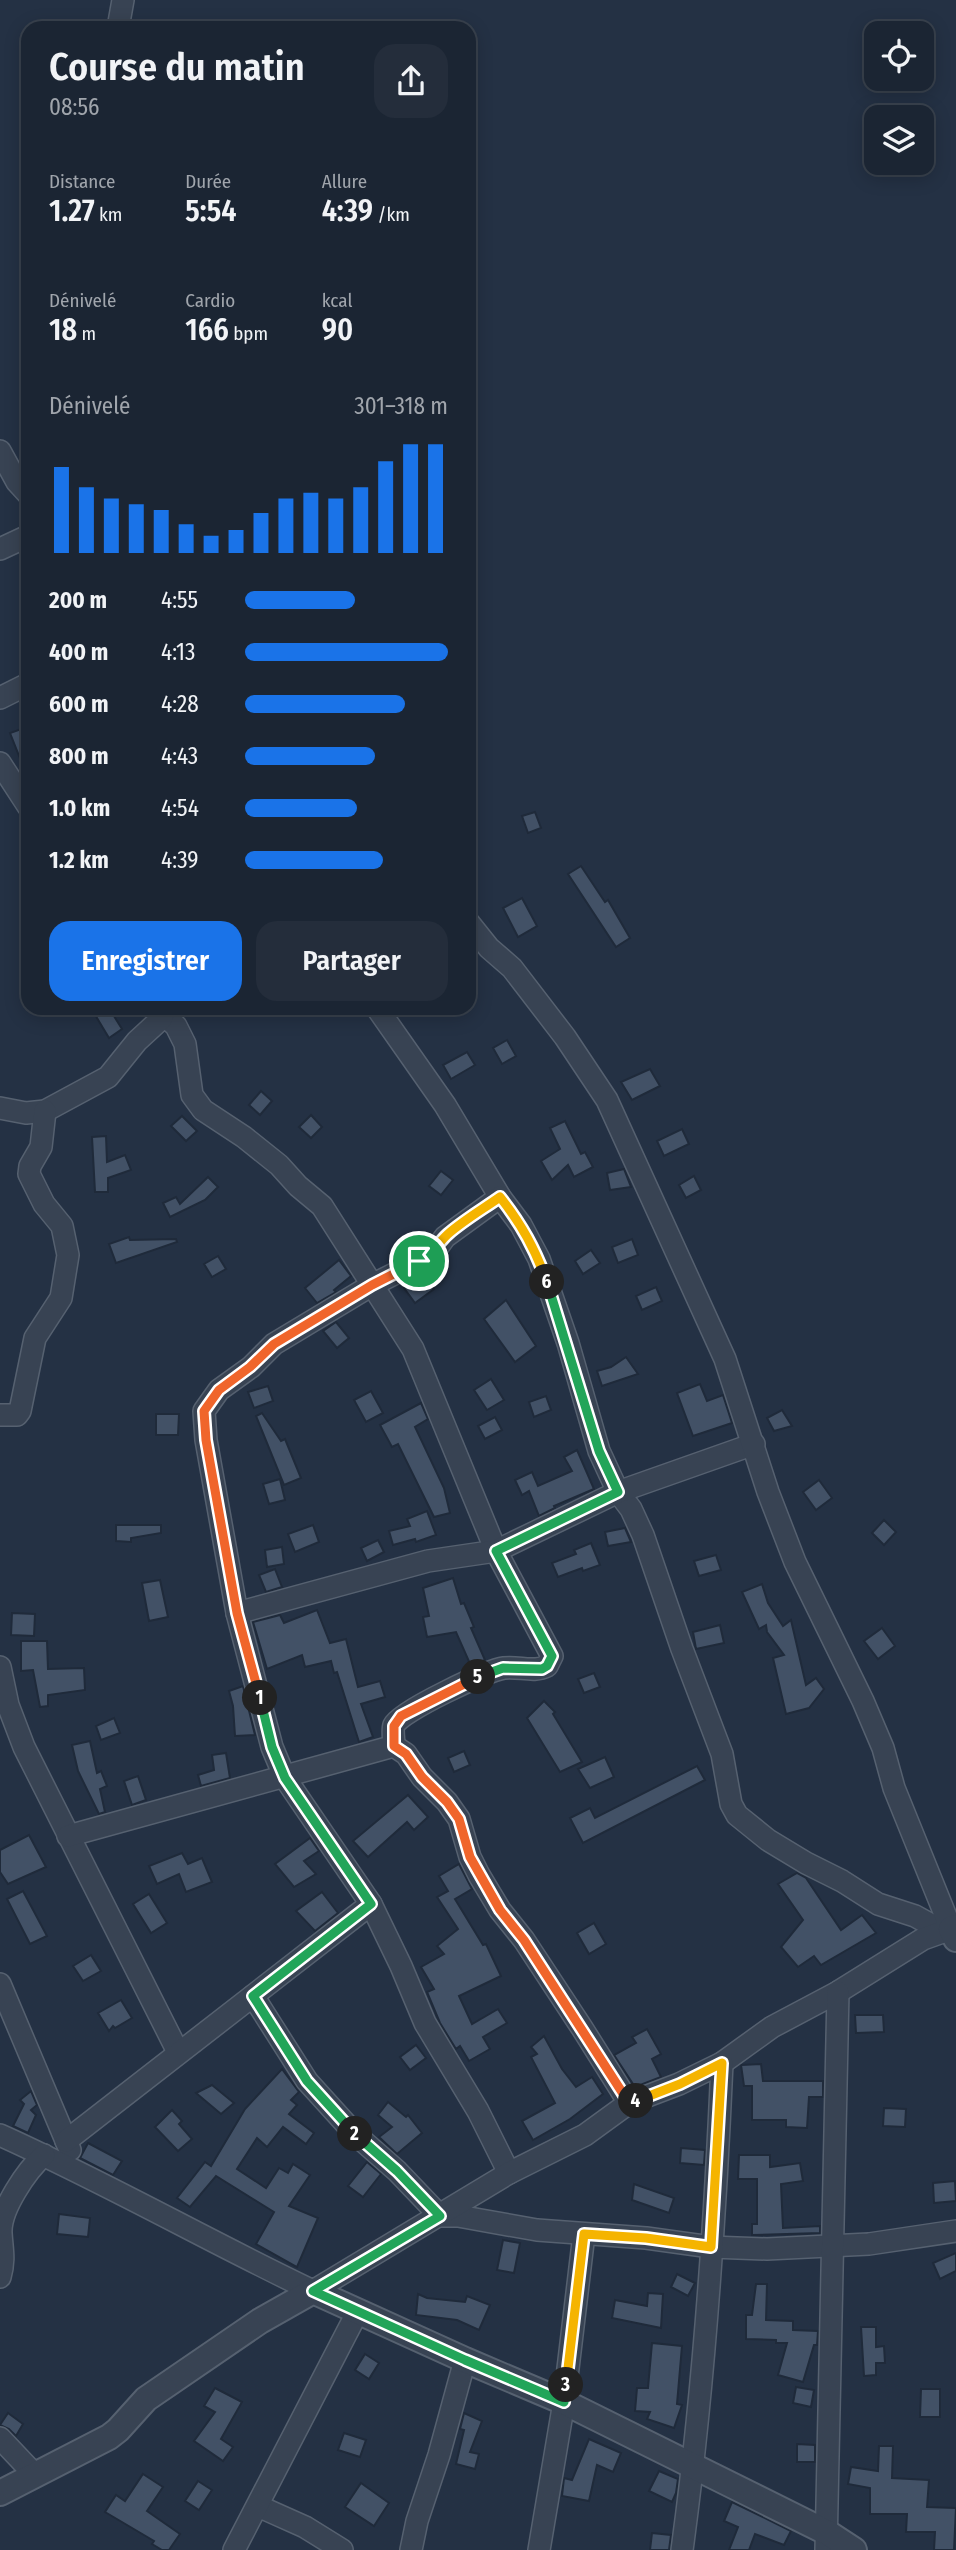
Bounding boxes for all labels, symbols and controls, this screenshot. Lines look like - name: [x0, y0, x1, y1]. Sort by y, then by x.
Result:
- map controls: [864, 21, 934, 175]
- button: locate: [864, 21, 934, 91]
- text: Course du matin: [49, 44, 305, 90]
- button: share: [374, 44, 448, 118]
- text: 08:56: [49, 93, 99, 121]
- button: layers: [864, 105, 934, 175]
- text: Distance: [49, 170, 116, 193]
- text: Durée: [185, 170, 231, 193]
- text: Allure: [322, 170, 367, 193]
- text: 1.27: [49, 193, 94, 229]
- text: 5:54: [185, 193, 237, 229]
- text: 4:39: [322, 193, 373, 229]
- text: km: [94, 203, 122, 226]
- text: /km: [373, 203, 410, 226]
- text: Dénivelé: [49, 289, 116, 312]
- text: Cardio: [185, 289, 235, 312]
- text: kcal: [322, 289, 352, 312]
- text: 18: [49, 312, 77, 348]
- text: 166: [185, 312, 229, 348]
- text: 90: [322, 312, 353, 348]
- text: m: [77, 322, 96, 345]
- text: bpm: [229, 322, 268, 345]
- text: Dénivelé: [49, 392, 130, 420]
- text: 301–318 m: [354, 392, 448, 420]
- text: 200 m: [49, 586, 107, 614]
- text: 4:55: [161, 586, 198, 614]
- text: 400 m: [49, 638, 108, 666]
- text: 4:13: [161, 638, 195, 666]
- text: 600 m: [49, 690, 108, 718]
- text: 4:28: [161, 690, 199, 718]
- text: 800 m: [49, 742, 109, 770]
- text: 4:43: [161, 742, 198, 770]
- text: 1.0 km: [49, 794, 110, 822]
- text: 4:54: [161, 794, 199, 822]
- text: 1.2 km: [49, 846, 109, 874]
- text: 4:39: [161, 846, 199, 874]
- button: Enregistrer: [49, 921, 242, 1001]
- button: Partager: [256, 921, 448, 1001]
- pin: [389, 1231, 449, 1291]
- icon: arrive: [400, 1242, 438, 1280]
- pin: 6: [530, 1264, 564, 1300]
- text: 6: [542, 1270, 551, 1293]
- pin: 5: [461, 1660, 496, 1694]
- text: 5: [473, 1665, 482, 1688]
- pin: 1: [243, 1680, 278, 1716]
- text: 1: [255, 1686, 264, 1709]
- pin: 4: [618, 2084, 654, 2118]
- text: 4: [631, 2089, 640, 2112]
- pin: 2: [338, 2116, 372, 2152]
- text: 2: [350, 2122, 359, 2145]
- pin: 3: [548, 2368, 584, 2402]
- text: 3: [561, 2373, 570, 2396]

